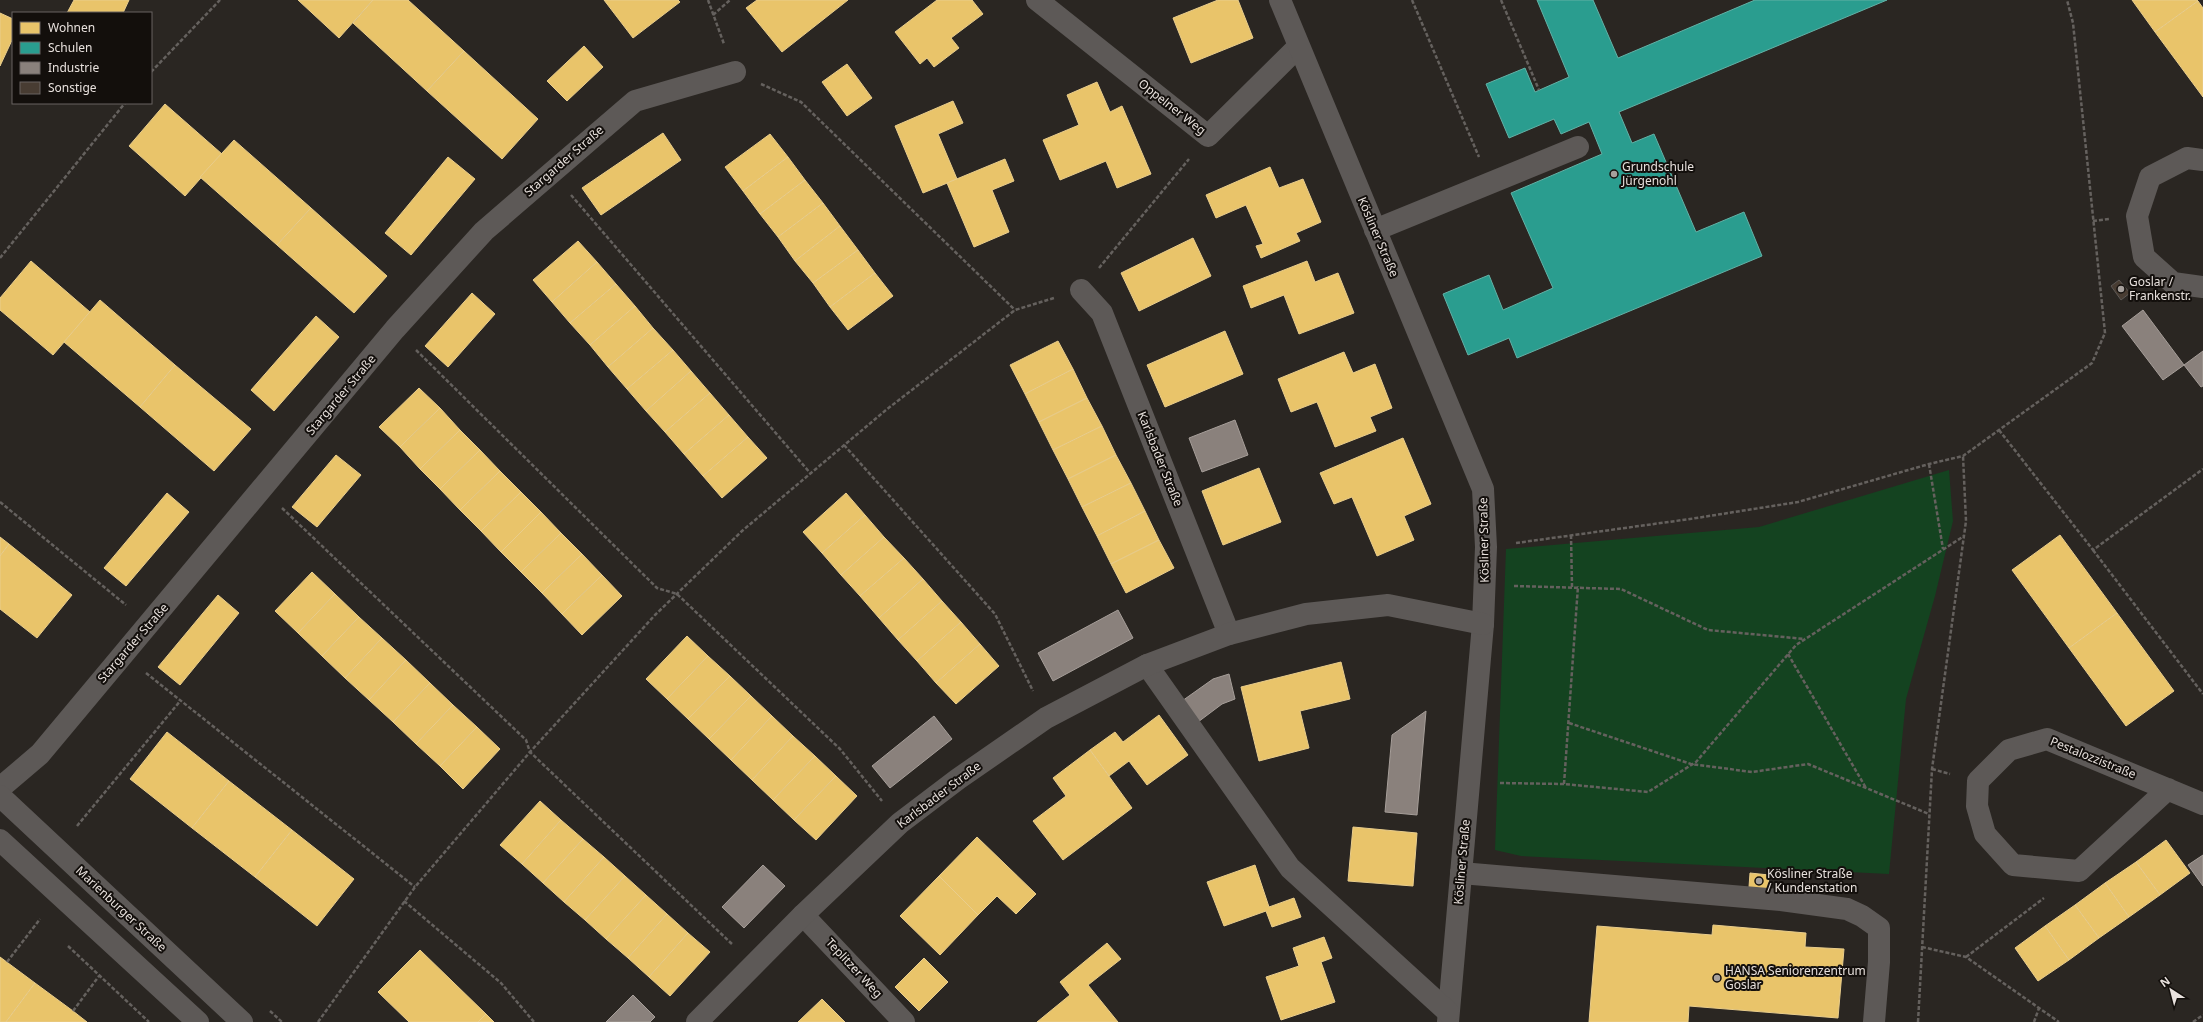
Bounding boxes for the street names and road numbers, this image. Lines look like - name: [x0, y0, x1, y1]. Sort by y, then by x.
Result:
- street label: Oppelner Weg: [1135, 75, 1210, 138]
- street label: Stargarder Straße: [520, 121, 607, 200]
- street label: Kösliner Straße: [1354, 194, 1403, 280]
- street label: Stargarder Straße: [302, 351, 379, 439]
- street label: Karlsbader Straße: [1134, 409, 1187, 509]
- street label: Kösliner Straße: [1474, 497, 1493, 583]
- street label: Stargarder Straße: [93, 599, 172, 686]
- street label: Pestalozzistraße: [2048, 733, 2139, 783]
- street label: Karlsbader Straße: [893, 757, 984, 832]
- street label: Kösliner Straße: [1449, 818, 1474, 905]
- street label: Marienburger Straße: [72, 862, 171, 955]
- street label: Teplitzer Weg: [822, 934, 887, 1001]

